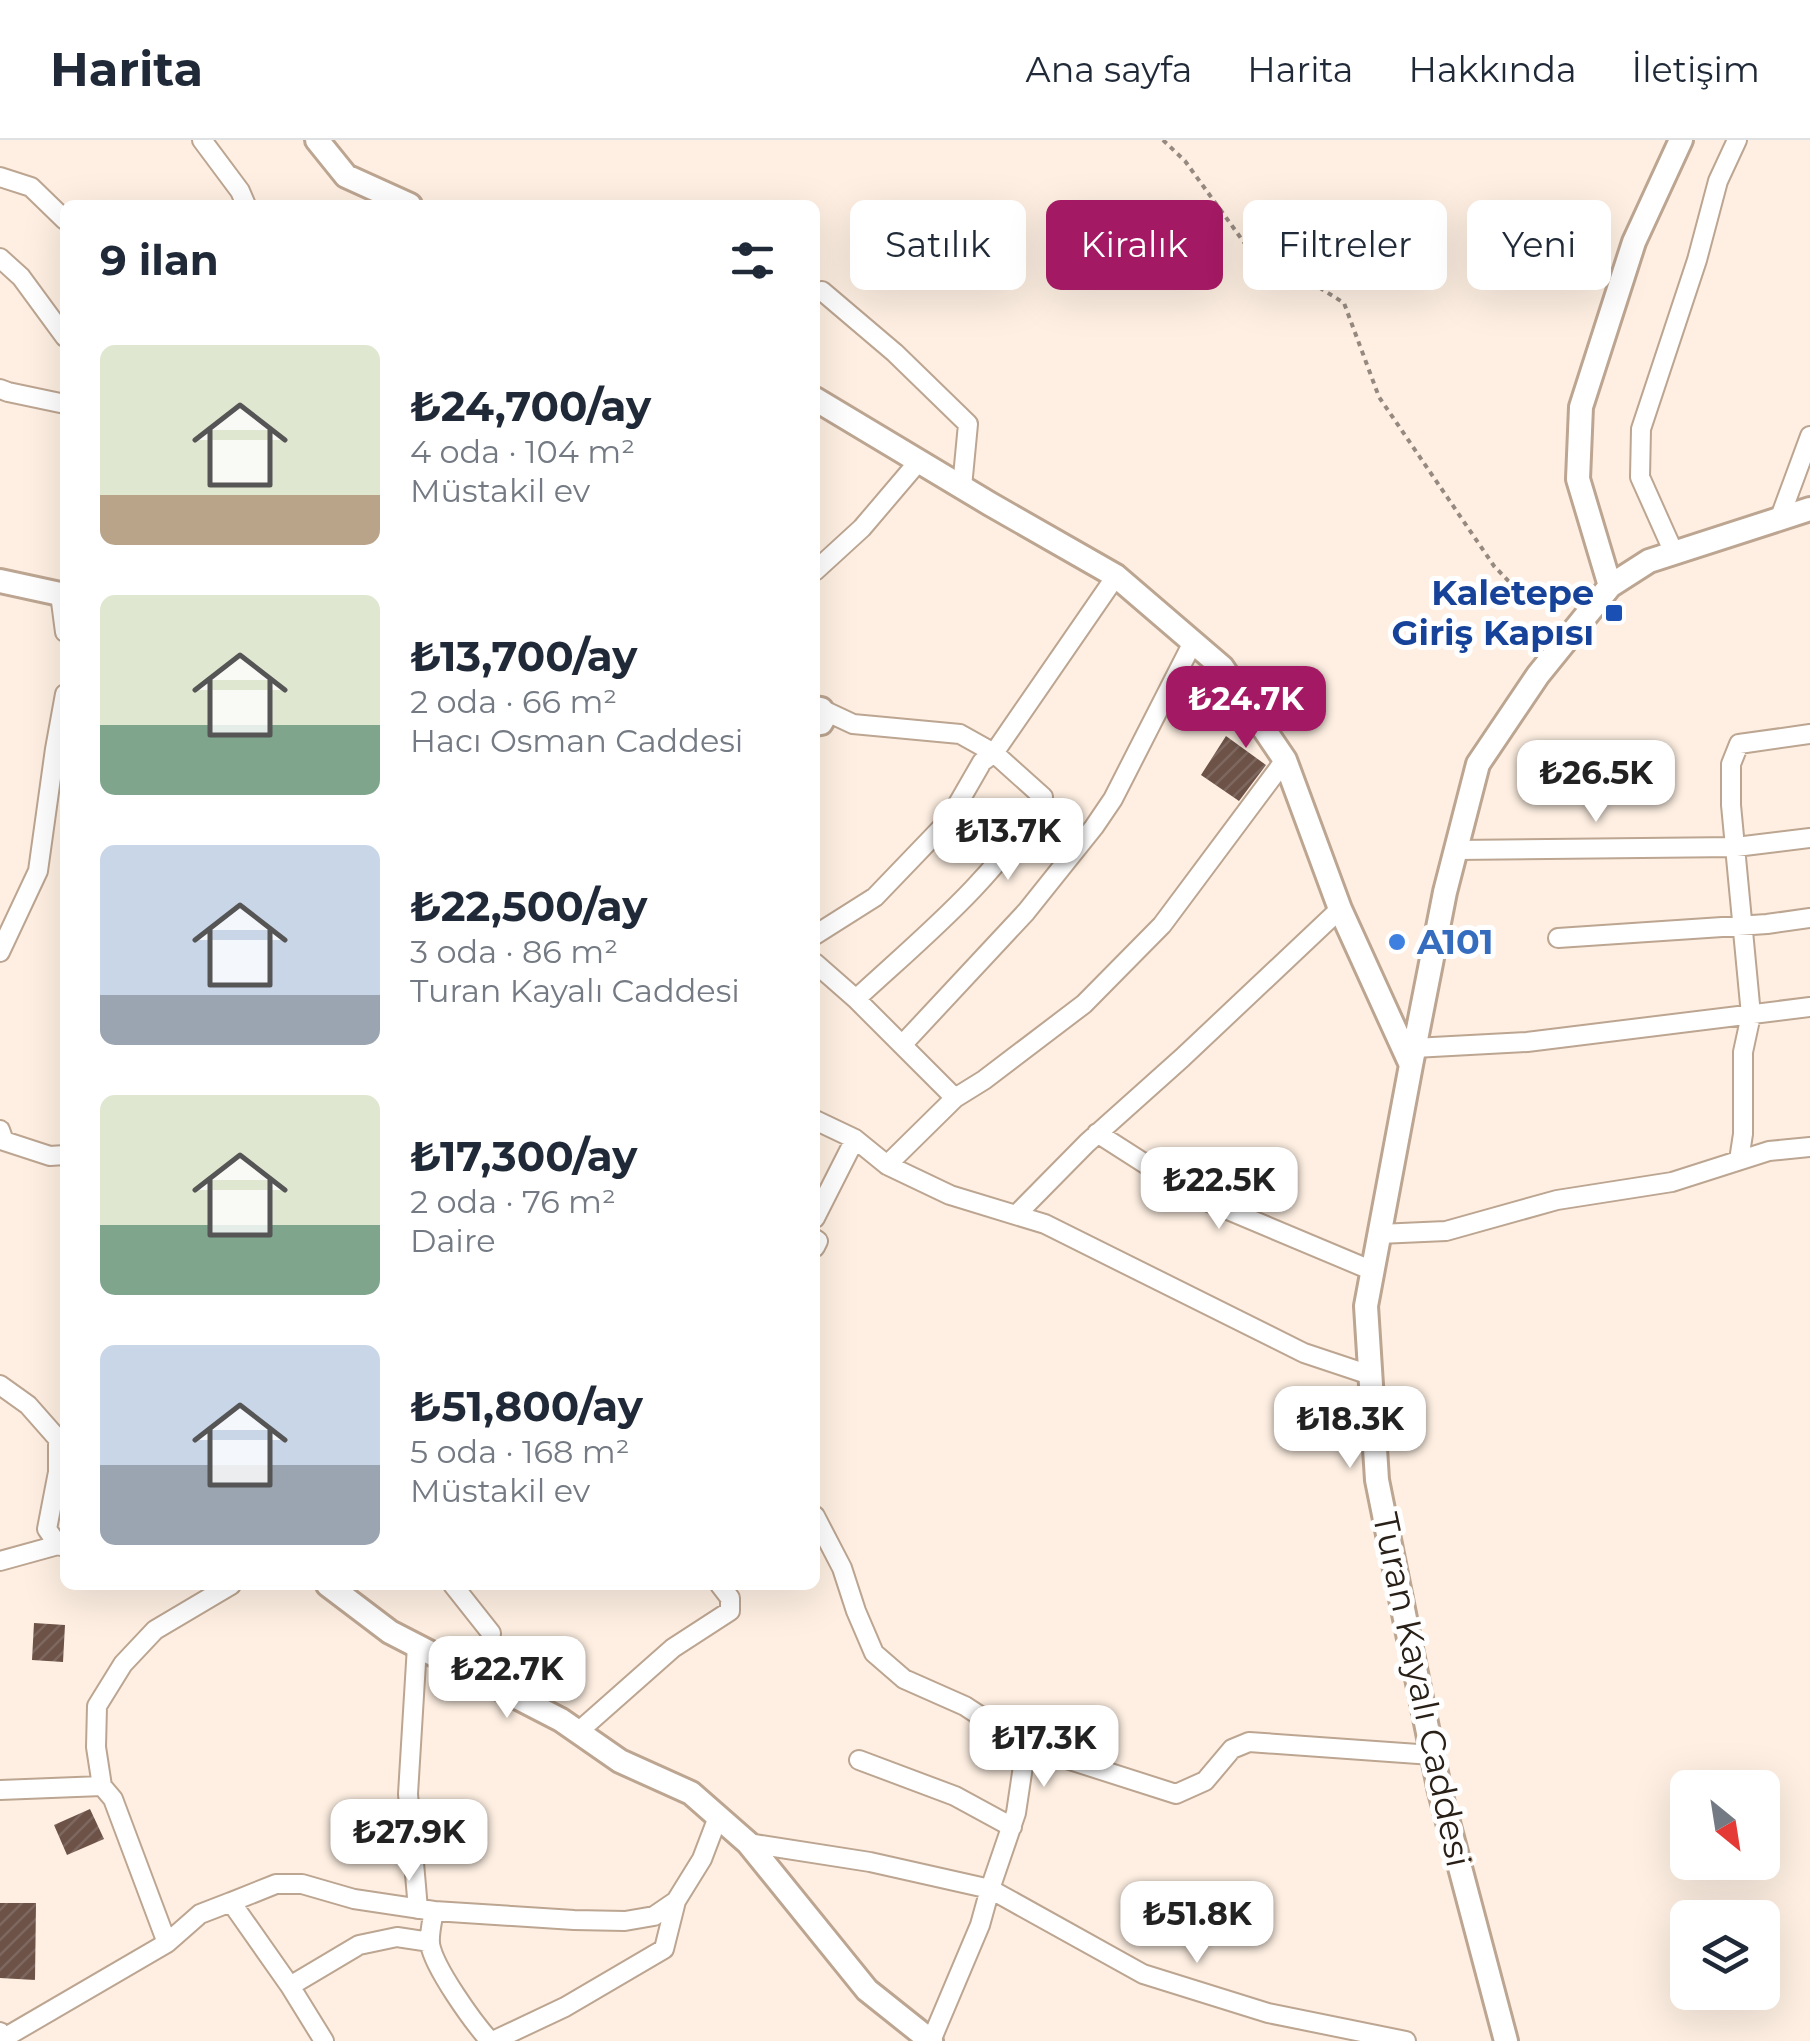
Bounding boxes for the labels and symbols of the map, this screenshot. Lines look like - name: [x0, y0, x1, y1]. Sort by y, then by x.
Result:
- place label: Kaletepe Giriş Kapısı: [1392, 571, 1594, 654]
- marker: Kaletepe Giriş Kapısı: [1603, 602, 1625, 624]
- pin: ₺24.7K: [1165, 666, 1327, 751]
- pin: ₺26.5K: [1515, 740, 1677, 825]
- pin: ₺13.7K: [927, 798, 1089, 883]
- place label: A101: [1416, 920, 1493, 963]
- marker: A101: [1386, 931, 1408, 953]
- pin: ₺22.5K: [1138, 1147, 1300, 1232]
- pin: ₺18.3K: [1269, 1386, 1431, 1471]
- street label: Turan Kayalı Caddesi: [1364, 1509, 1481, 1871]
- pin: ₺22.7K: [426, 1636, 588, 1721]
- pin: ₺17.3K: [963, 1705, 1125, 1790]
- north arrow: [1670, 1770, 1780, 1880]
- pin: ₺27.9K: [328, 1799, 490, 1884]
- pin: ₺51.8K: [1116, 1881, 1278, 1966]

